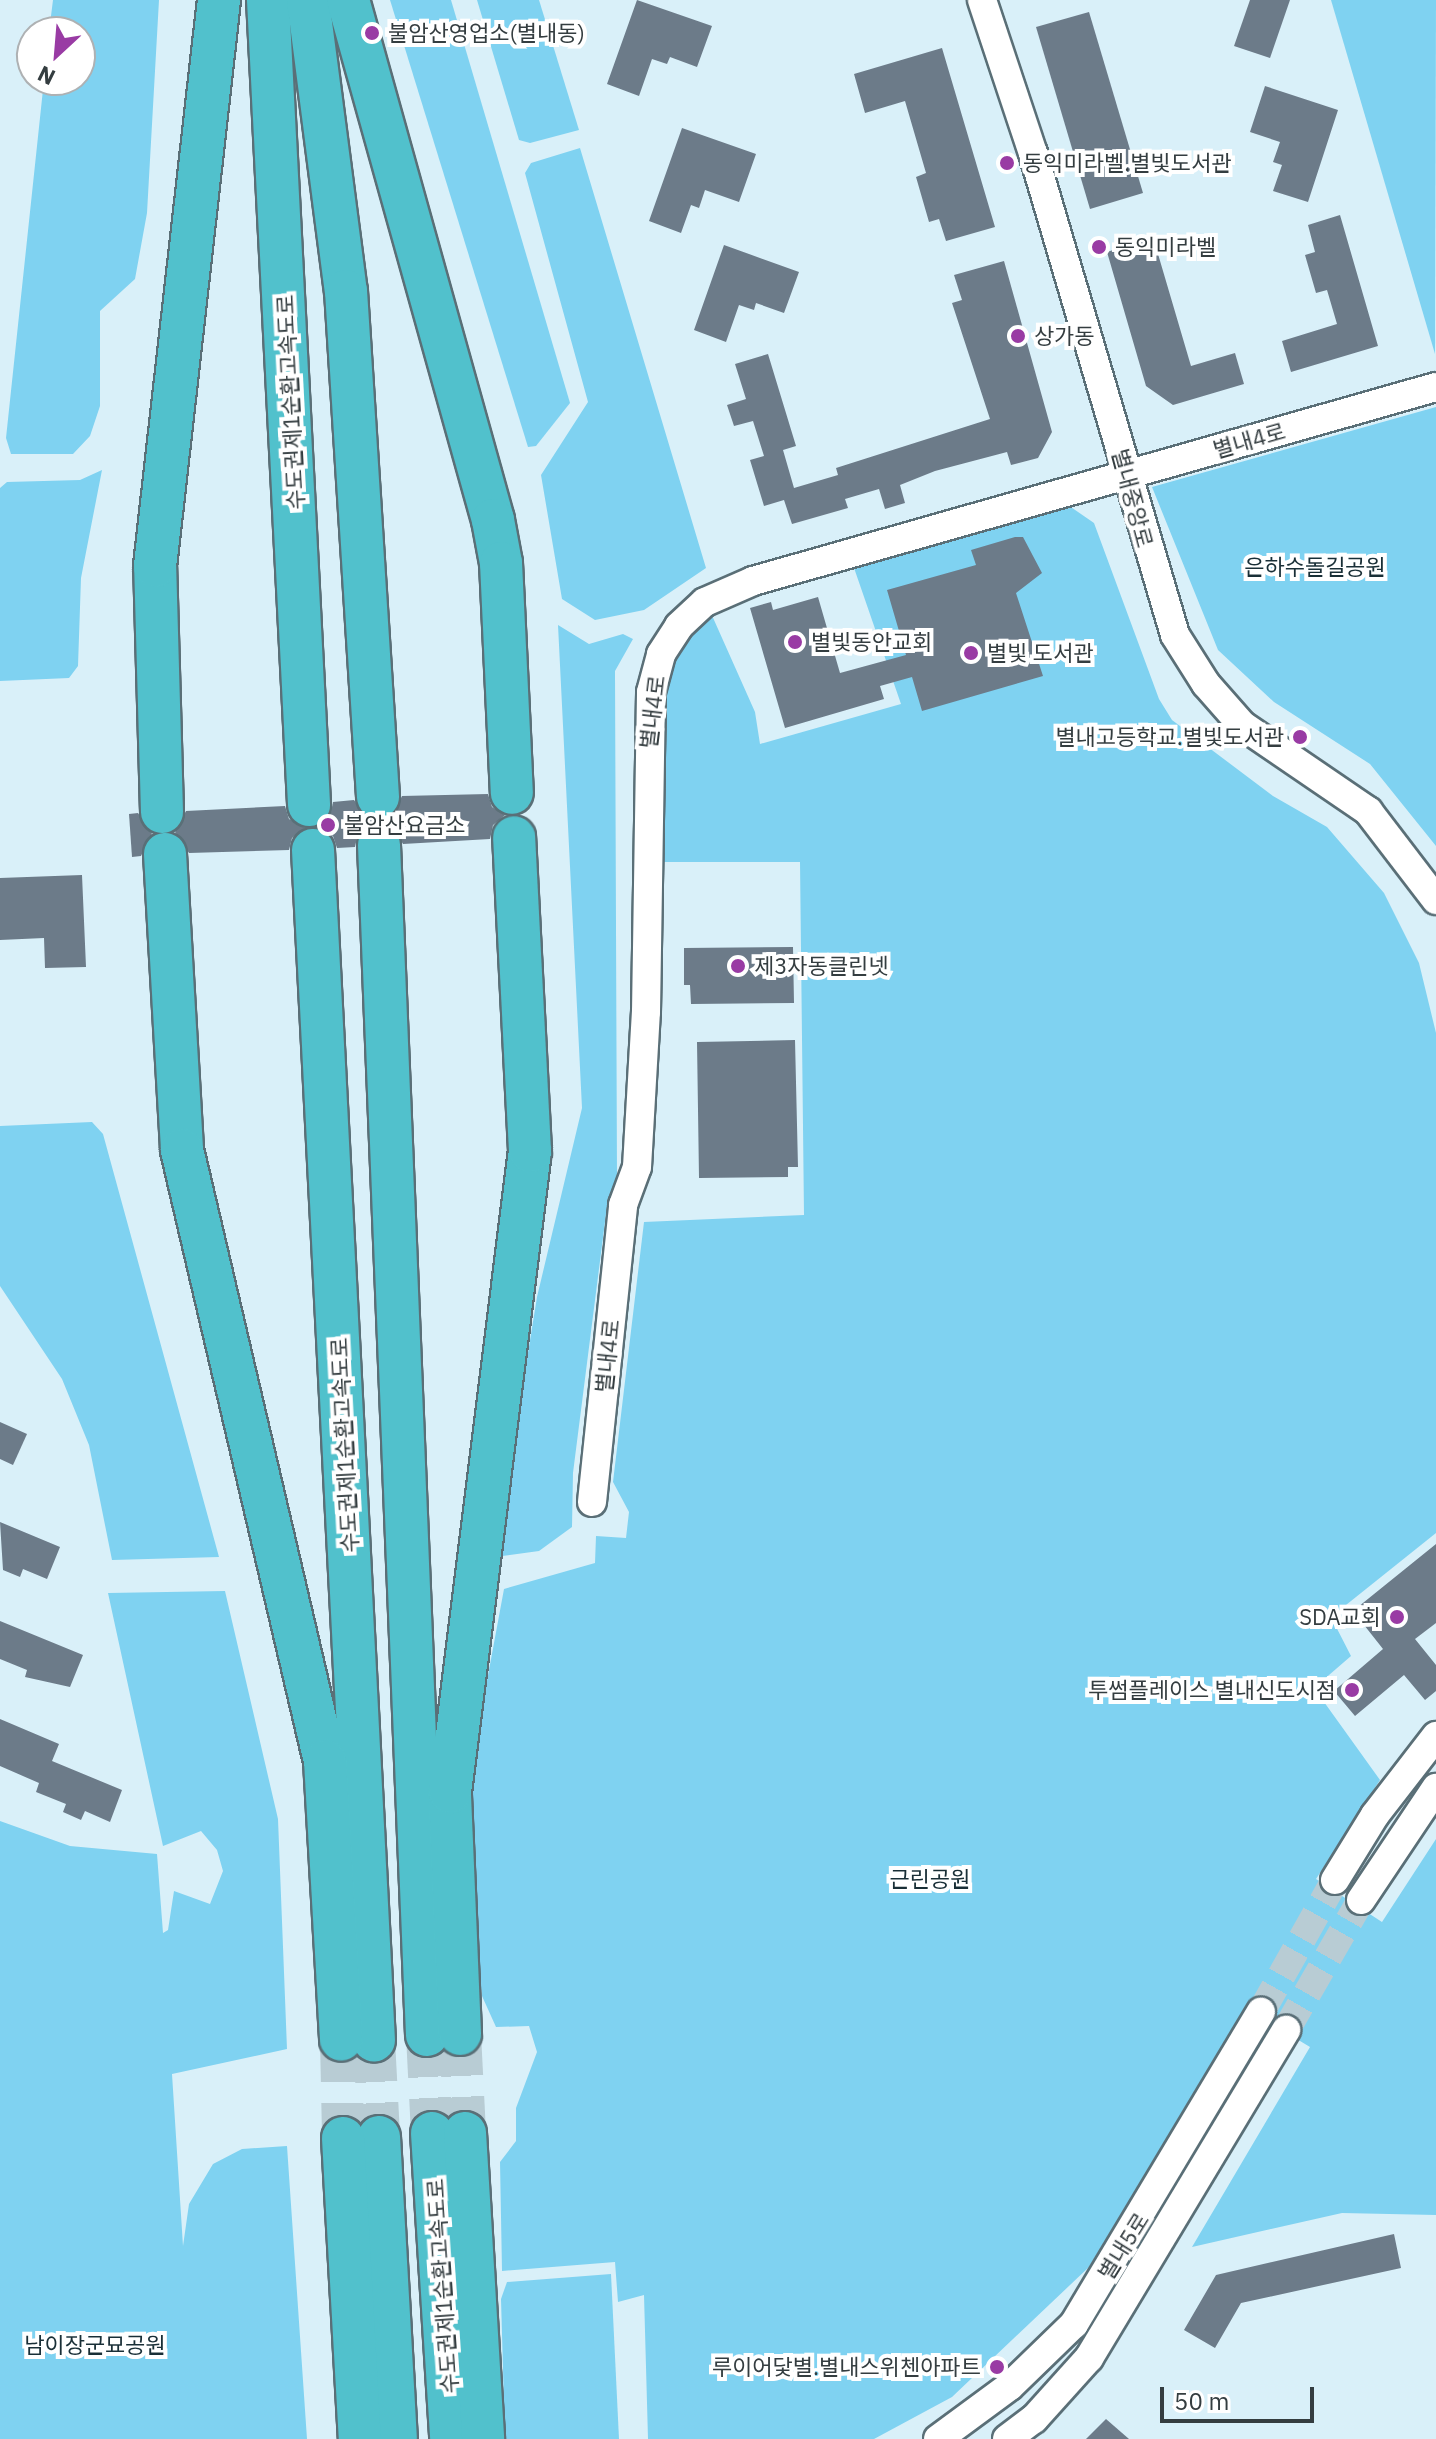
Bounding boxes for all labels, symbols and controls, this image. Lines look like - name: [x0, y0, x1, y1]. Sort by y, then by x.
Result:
- north arrow: [16, 16, 96, 96]
- place label: 불암산영업소(별내동): [388, 20, 585, 46]
- marker: 불암산영업소(별내동): [363, 24, 381, 42]
- text: N: [33, 60, 60, 93]
- place label: 동익미라벨.별빛도서관: [1023, 150, 1231, 176]
- marker: 동익미라벨.별빛도서관: [998, 154, 1016, 172]
- place label: 동익미라벨: [1115, 234, 1216, 260]
- marker: 동익미라벨: [1090, 238, 1108, 256]
- street label: 수도권제1순환고속도로: [271, 294, 309, 510]
- place label: 상가동: [1034, 323, 1095, 349]
- marker: 상가동: [1009, 327, 1027, 345]
- street label: 별내4로: [1210, 417, 1288, 463]
- street label: 별내중앙로: [1107, 446, 1159, 550]
- park label: 은하수돌길공원: [1244, 554, 1386, 580]
- place label: 별빛동안교회: [811, 629, 932, 655]
- marker: 별빛동안교회: [786, 633, 804, 651]
- place label: 별빛 도서관: [987, 640, 1093, 666]
- marker: 별빛 도서관: [962, 644, 980, 662]
- street label: 별내4로: [634, 674, 670, 750]
- place label: 별내고등학교.별빛도서관: [1055, 724, 1284, 750]
- marker: 별내고등학교.별빛도서관: [1291, 728, 1309, 746]
- place label: 불암산요금소: [344, 812, 465, 838]
- marker: 불암산요금소: [319, 816, 337, 834]
- place label: 제3자동클린넷: [754, 953, 889, 979]
- marker: 제3자동클린넷: [729, 957, 747, 975]
- street label: 별내4로: [590, 1318, 624, 1394]
- street label: 수도권제1순환고속도로: [325, 1337, 363, 1553]
- place label: SDA교회: [1299, 1604, 1381, 1630]
- marker: SDA교회: [1388, 1608, 1406, 1626]
- place label: 투썸플레이스 별내신도시점: [1088, 1677, 1336, 1703]
- marker: 투썸플레이스 별내신도시점: [1343, 1681, 1361, 1699]
- park label: 근린공원: [890, 1866, 970, 1892]
- street label: 수도권제1순환고속도로: [421, 2178, 463, 2394]
- street label: 별내5로: [1092, 2208, 1154, 2284]
- park label: 남이장군묘공원: [24, 2332, 166, 2358]
- place label: 루이어닻별.별내스위첸아파트: [712, 2354, 981, 2380]
- marker: 루이어닻별.별내스위첸아파트: [988, 2358, 1006, 2376]
- scale bar: [1164, 2371, 1318, 2421]
- text: 50 m: [1174, 2385, 1229, 2417]

